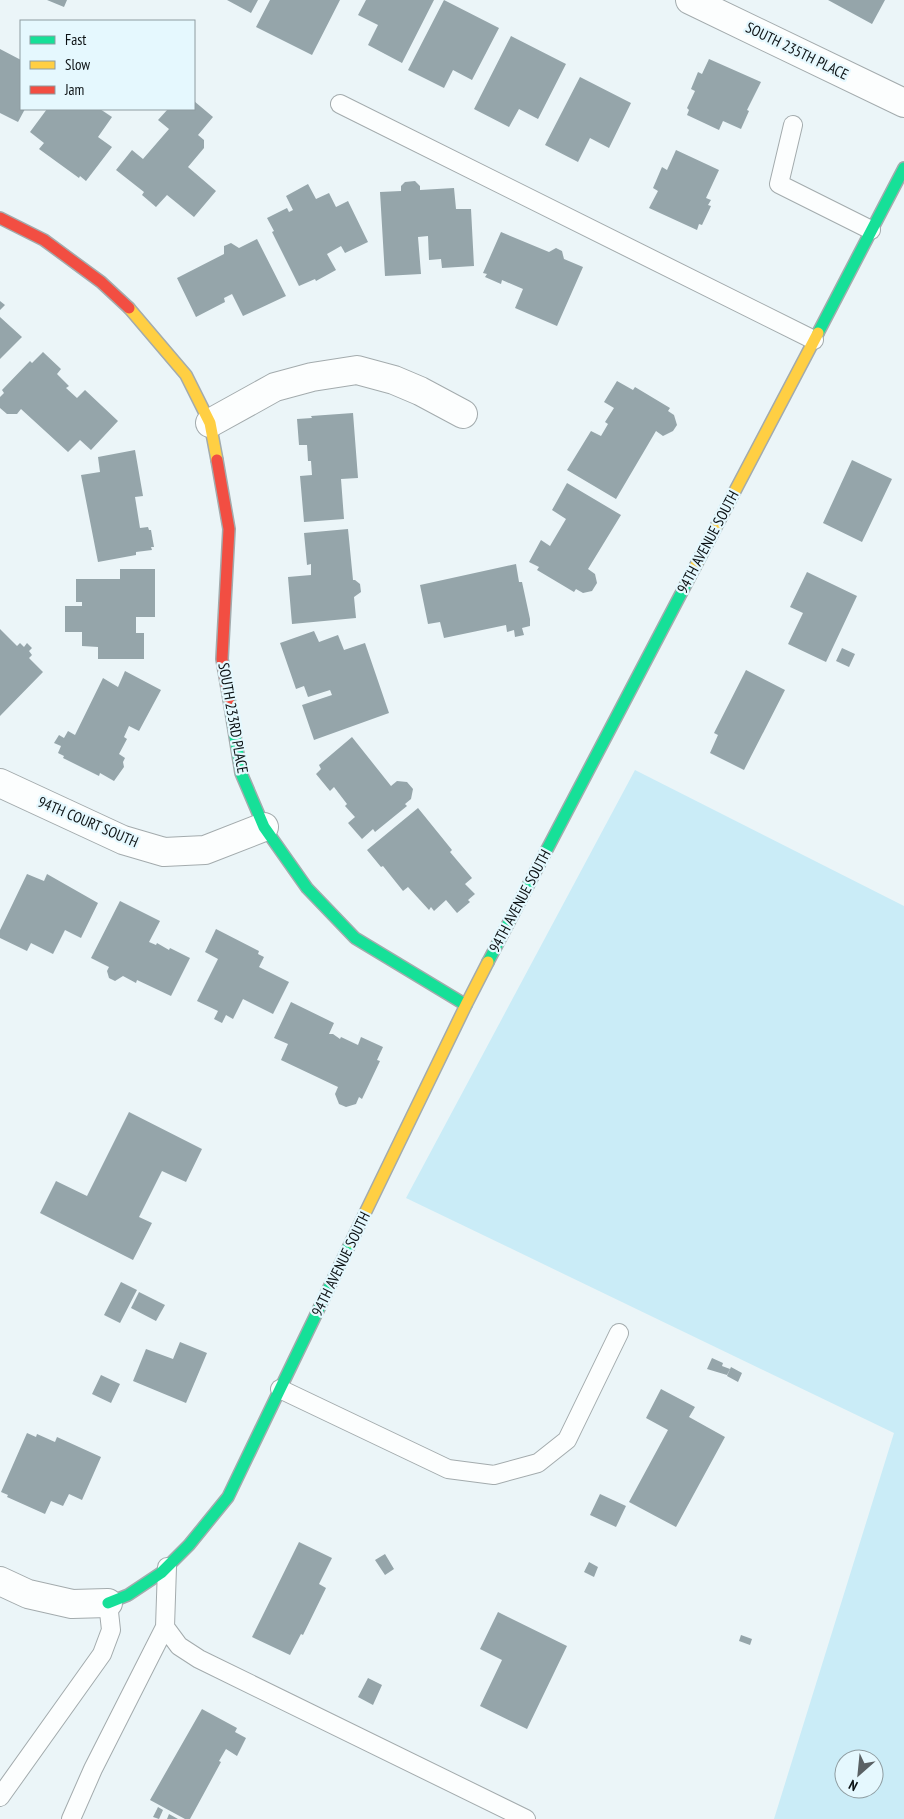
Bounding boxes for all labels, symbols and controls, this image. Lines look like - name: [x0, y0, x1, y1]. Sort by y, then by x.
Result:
- street label: SOUTH 235TH PLACE: [743, 18, 852, 84]
- legend: [20, 20, 195, 110]
- text: Fast: [65, 30, 86, 49]
- text: Slow: [65, 55, 90, 74]
- text: Jam: [64, 80, 84, 99]
- street label: 94TH AVENUE SOUTH: [672, 487, 743, 596]
- street label: SOUTH 233RD PLACE: [214, 661, 253, 775]
- street label: 94TH COURT SOUTH: [35, 792, 141, 851]
- street label: 94TH AVENUE SOUTH: [484, 846, 555, 955]
- street label: 94TH AVENUE SOUTH: [307, 1209, 374, 1319]
- north arrow: [834, 1749, 884, 1799]
- text: N: [846, 1776, 861, 1795]

